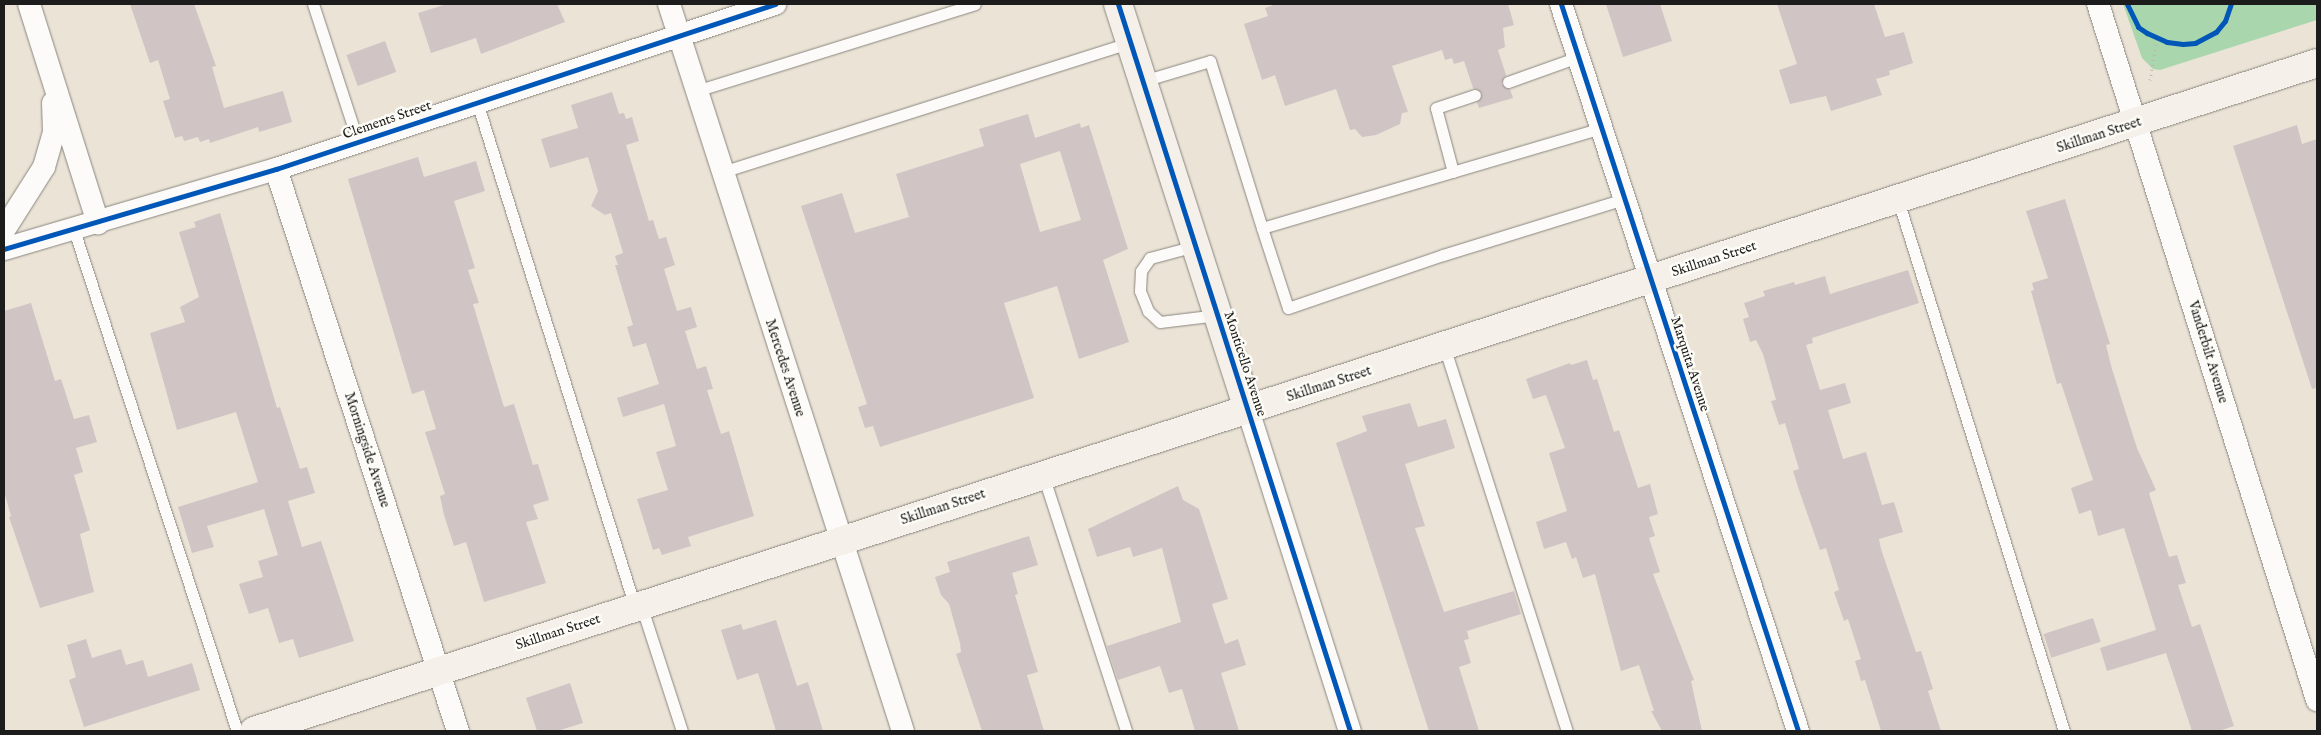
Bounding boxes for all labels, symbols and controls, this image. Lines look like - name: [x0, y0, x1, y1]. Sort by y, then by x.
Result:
- street label: Clements Street: [341, 97, 433, 143]
- street label: Skillman Street: [2054, 113, 2144, 157]
- street label: Skillman Street: [1669, 237, 1759, 281]
- street label: Vanderbilt Avenue: [2184, 299, 2232, 405]
- street label: Monticello Avenue: [1220, 309, 1270, 419]
- street label: Marquita Avenue: [1667, 314, 1713, 414]
- street label: Mercedes Avenue: [761, 317, 809, 419]
- street label: Skillman Street: [1284, 362, 1374, 406]
- street label: Morningside Avenue: [340, 390, 394, 510]
- street label: Skillman Street: [898, 485, 988, 529]
- street label: Skillman Street: [513, 610, 603, 654]

